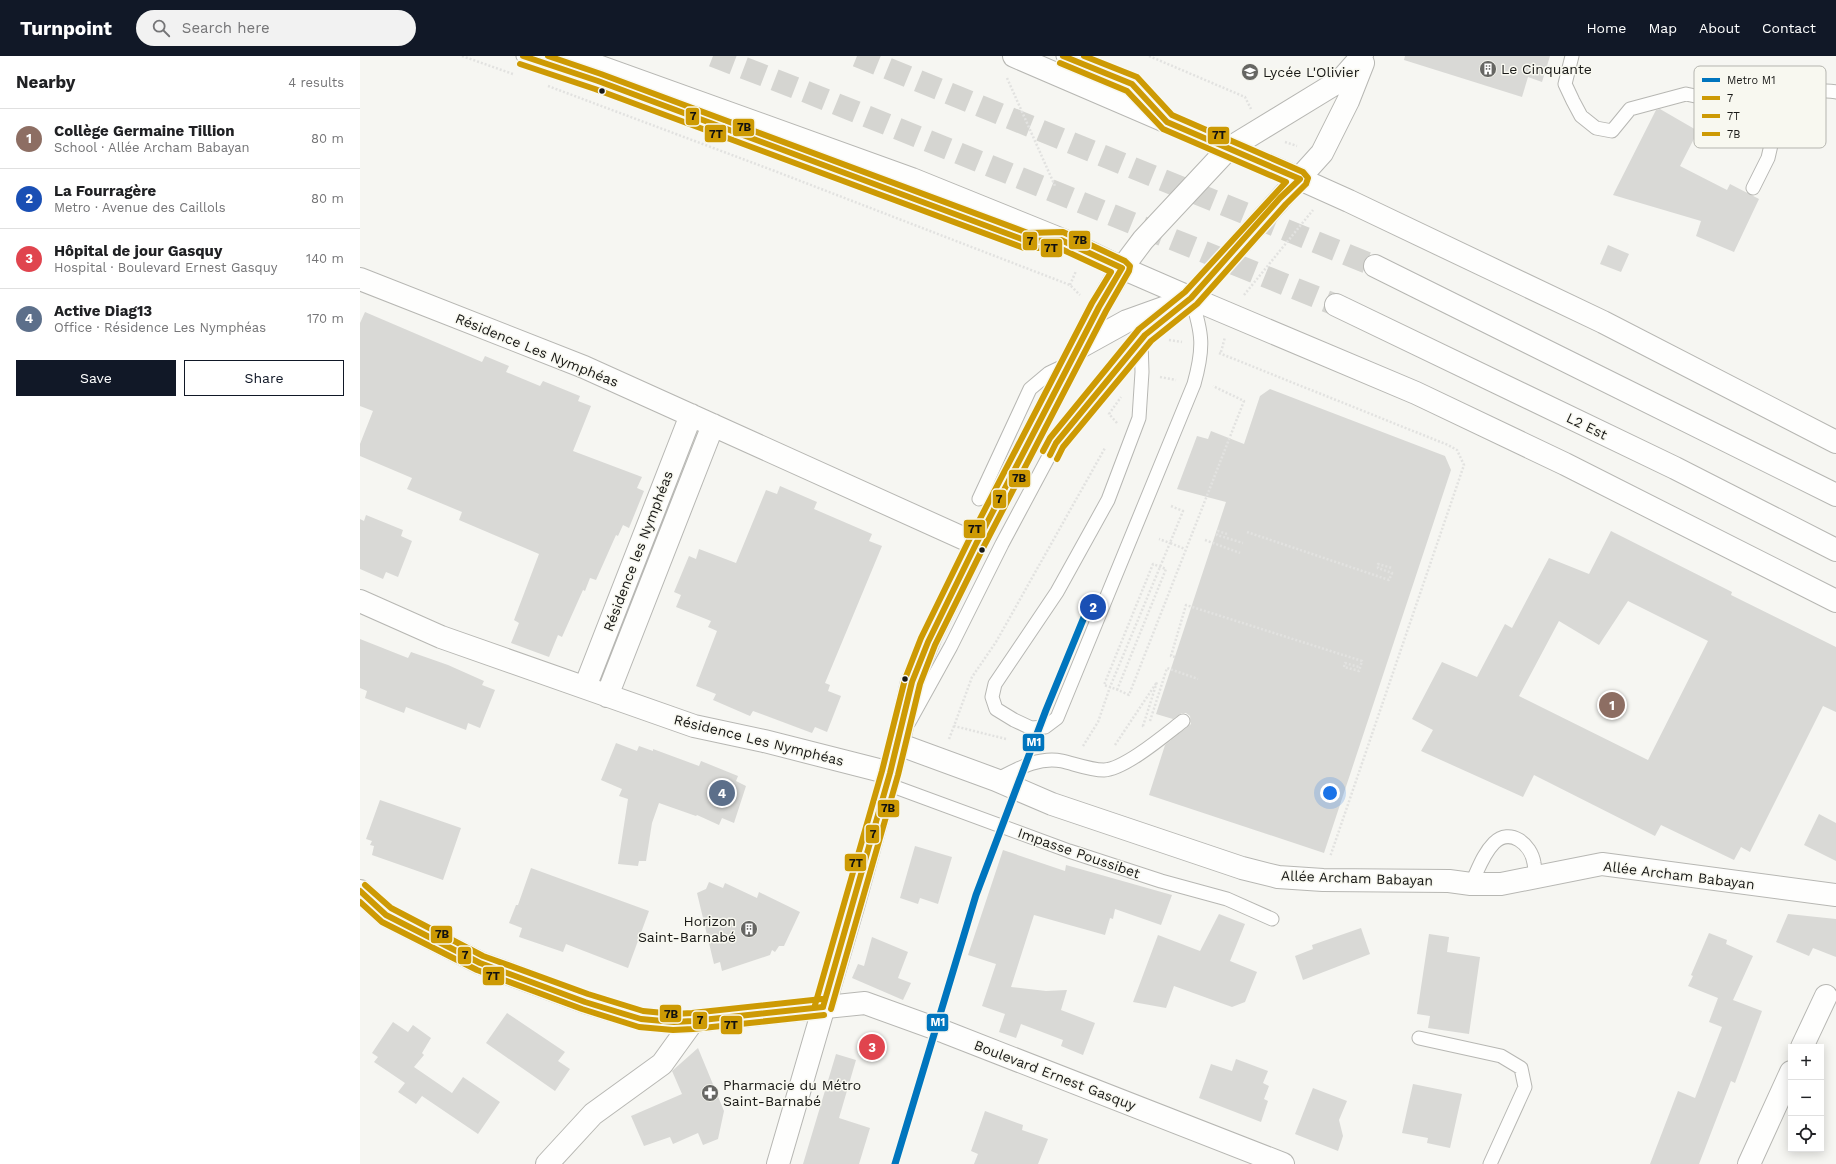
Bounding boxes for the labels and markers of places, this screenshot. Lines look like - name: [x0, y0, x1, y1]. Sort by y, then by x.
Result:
- building icon: Le Cinquante: [1478, 59, 1498, 79]
- place label: Le Cinquante: [1501, 61, 1592, 77]
- school or university icon: Lycée L'Olivier: [1240, 62, 1260, 82]
- place label: Lycée L'Olivier: [1263, 64, 1360, 80]
- unlabelled marker: [597, 86, 607, 96]
- unlabelled marker: [977, 545, 987, 555]
- pin: 2: [1080, 592, 1106, 622]
- unlabelled marker: [900, 674, 910, 684]
- pin: 1: [1599, 690, 1625, 720]
- pin: 4: [709, 778, 735, 808]
- place label: Horizon Saint-Barnabé: [638, 913, 736, 945]
- building icon: Horizon Saint-Barnabé: [739, 919, 759, 939]
- pin: 3: [859, 1032, 885, 1062]
- place label: Pharmacie du Métro Saint-Barnabé: [723, 1077, 861, 1109]
- pharmacy icon: Pharmacie du Métro Saint-Barnabé: [700, 1083, 720, 1103]

